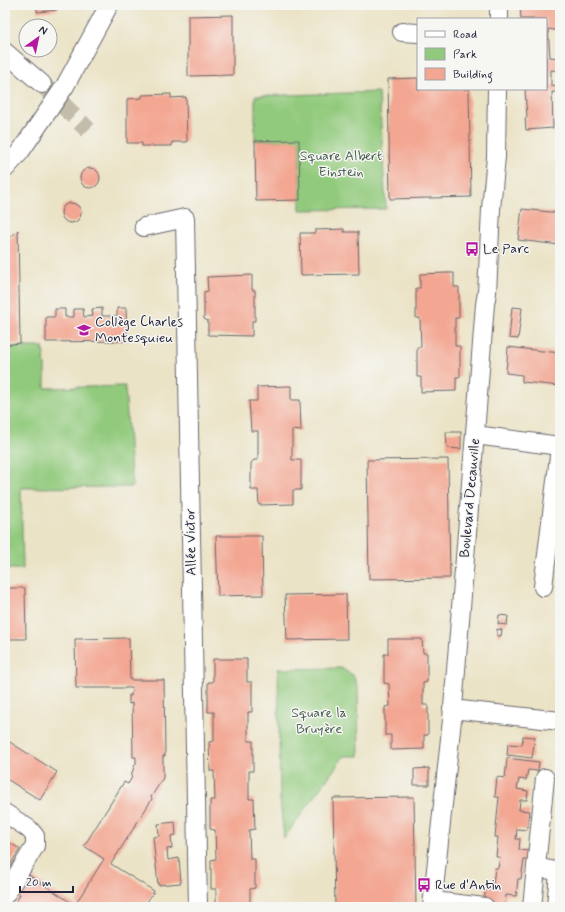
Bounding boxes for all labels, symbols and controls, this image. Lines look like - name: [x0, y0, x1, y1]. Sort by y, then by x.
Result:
- north arrow: [18, 18, 58, 58]
- legend: [417, 18, 547, 90]
- text: N: [36, 23, 50, 38]
- text: Road: [453, 27, 477, 43]
- text: Park: [453, 47, 477, 63]
- text: Building: [453, 67, 493, 84]
- park label: Square Albert Einstein: [300, 147, 382, 181]
- place label: Le Parc: [483, 240, 529, 258]
- bus stop icon: Le Parc: [464, 241, 480, 257]
- place label: Collège Charles Montesquieu: [95, 313, 183, 347]
- school or university icon: Collège Charles Montesquieu: [76, 322, 92, 338]
- street label: Boulevard Decauville: [456, 438, 484, 558]
- street label: Allée Victor: [181, 508, 201, 576]
- park label: Square la Bruyère: [291, 704, 347, 738]
- scale bar: [20, 868, 73, 894]
- text: 20 m: [26, 875, 52, 891]
- place label: Rue d'Antin: [435, 876, 501, 894]
- bus stop icon: Rue d'Antin: [416, 877, 432, 893]

